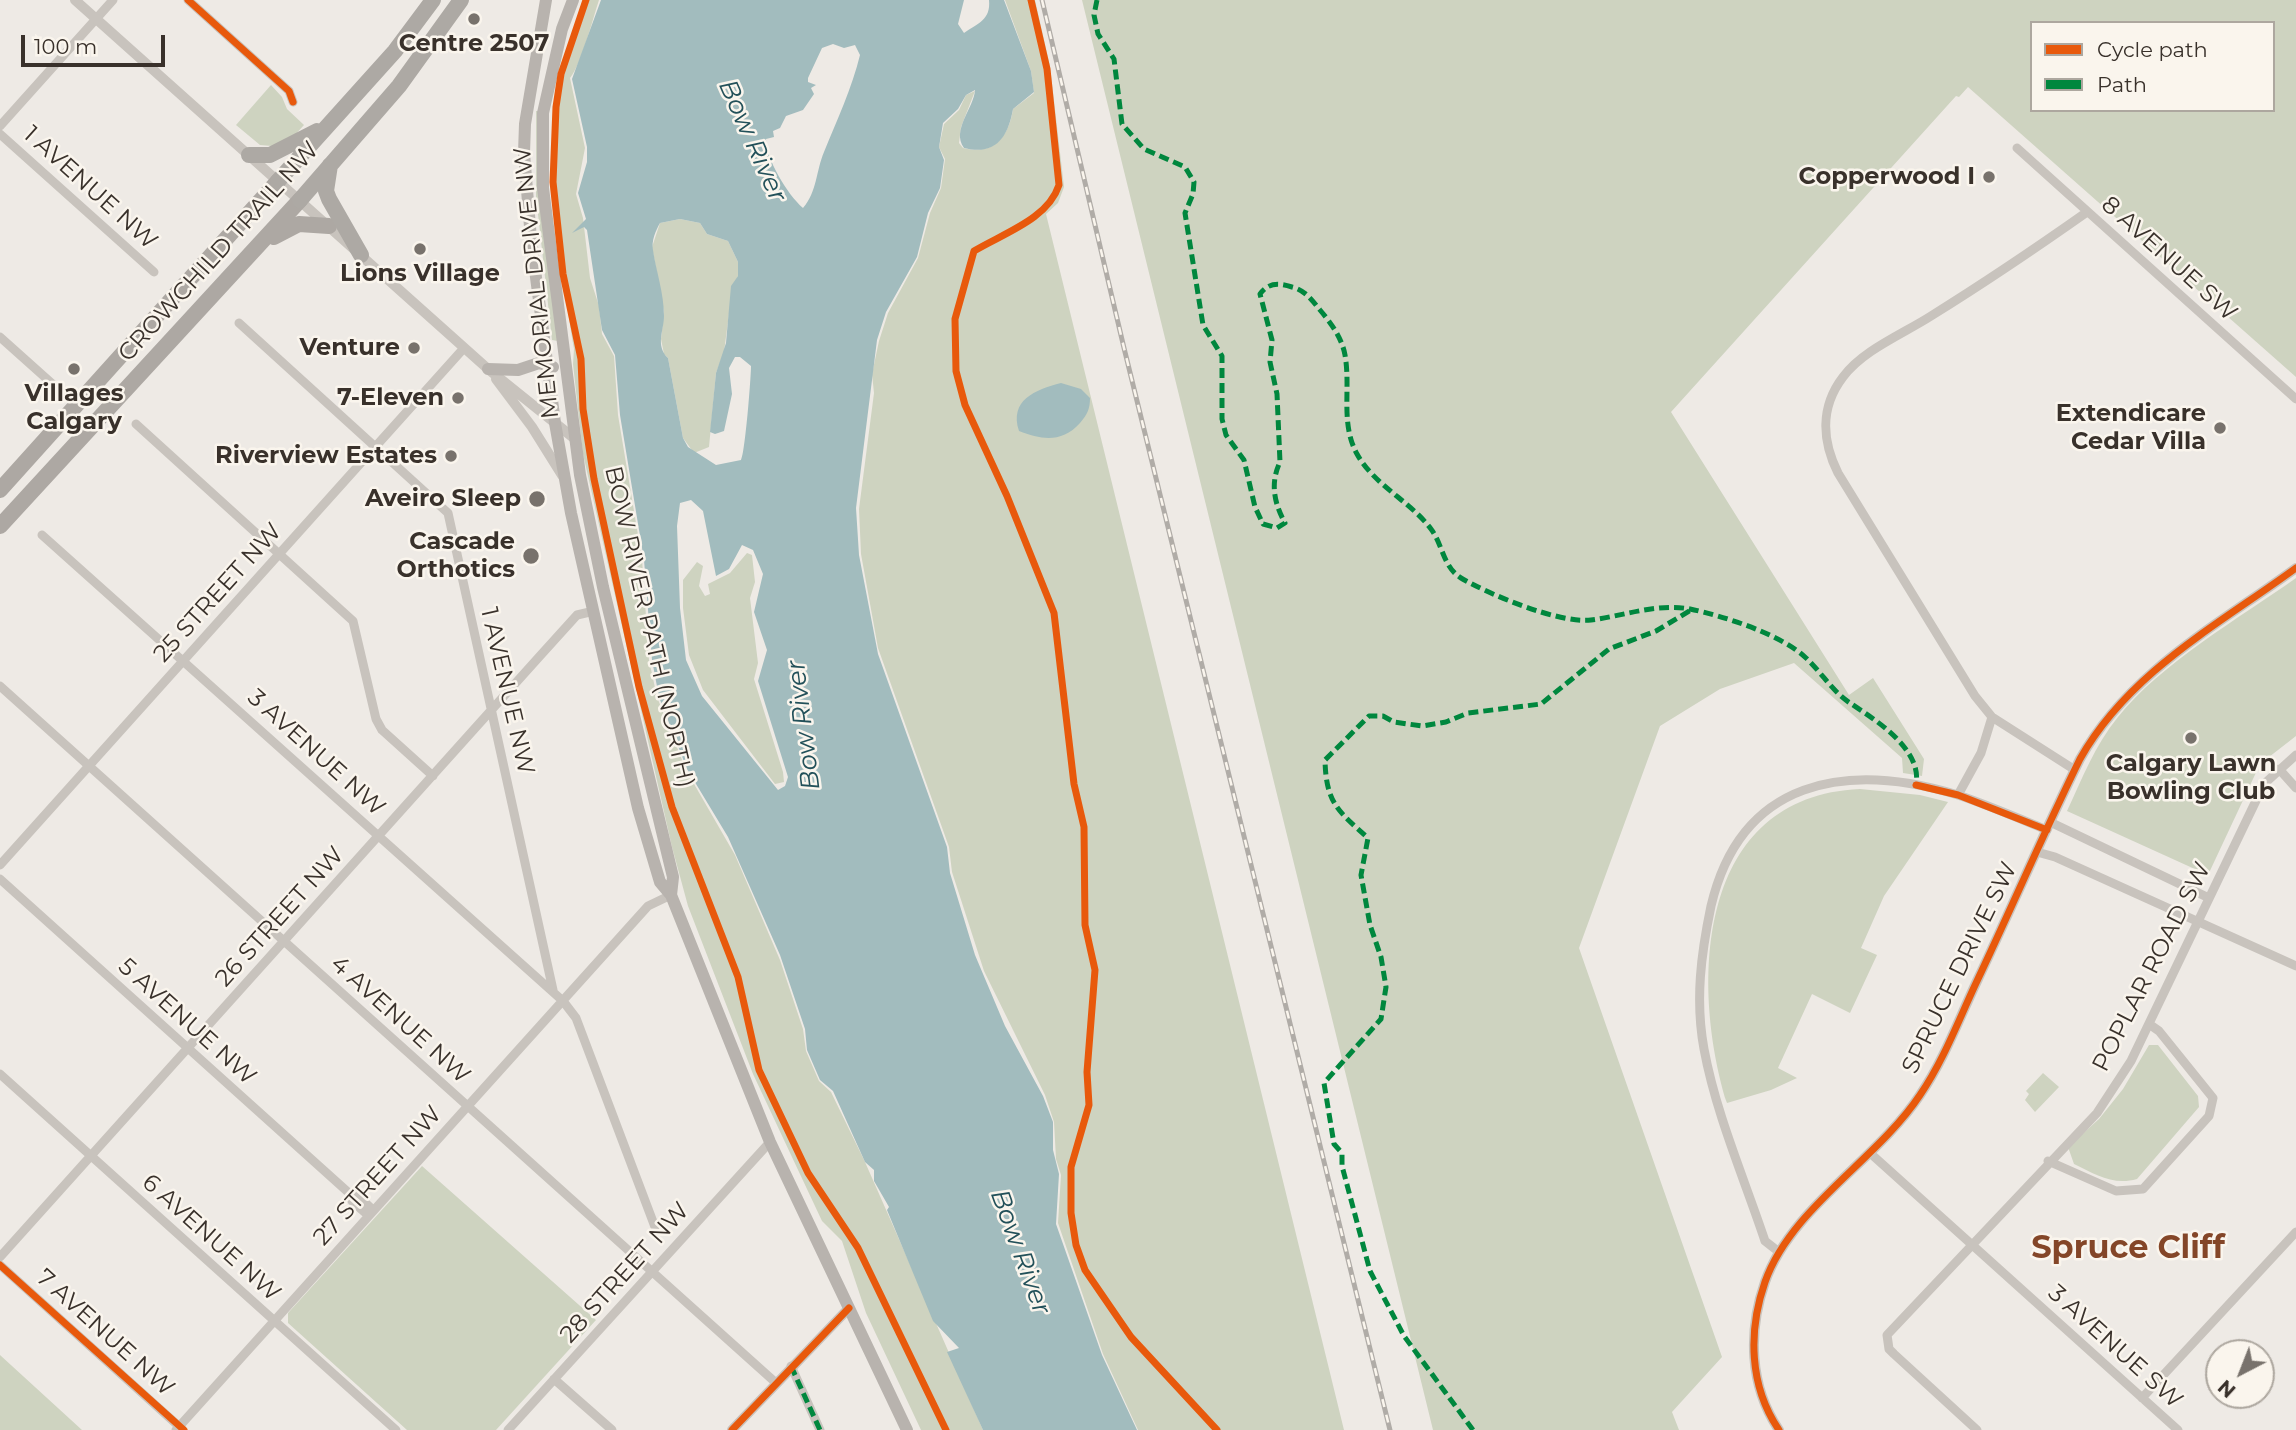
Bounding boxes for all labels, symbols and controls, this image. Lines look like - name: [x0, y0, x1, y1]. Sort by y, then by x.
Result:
- marker: Centre 2507: [466, 11, 482, 27]
- scale bar: [24, 21, 168, 65]
- legend: [2030, 21, 2275, 112]
- place label: Centre 2507: [399, 30, 549, 58]
- text: 100 m: [34, 34, 97, 59]
- text: Cycle path: [2097, 37, 2208, 62]
- text: Path: [2097, 72, 2147, 97]
- water label: Bow River: [711, 75, 793, 207]
- street label: 1 AVENUE NW: [17, 120, 163, 256]
- street label: CROWCHILD TRAIL NW: [113, 136, 325, 368]
- street label: MEMORIAL DRIVE NW: [508, 146, 566, 420]
- place label: Copperwood I: [1799, 163, 1975, 191]
- marker: Copperwood I: [1981, 169, 1997, 185]
- street label: 8 AVENUE SW: [2095, 191, 2243, 327]
- marker: Lions Village: [412, 241, 428, 257]
- place label: Lions Village: [340, 260, 500, 288]
- place label: Venture: [299, 334, 400, 362]
- marker: Venture: [406, 340, 422, 356]
- marker: Villages Calgary: [66, 361, 82, 377]
- place label: Villages Calgary: [24, 380, 124, 436]
- place label: 7-Eleven: [337, 384, 444, 412]
- marker: 7-Eleven: [450, 390, 466, 406]
- place label: Extendicare Cedar Villa: [2056, 400, 2206, 456]
- marker: Extendicare Cedar Villa: [2212, 420, 2228, 436]
- place label: Riverview Estates: [215, 442, 437, 470]
- marker: Riverview Estates: [443, 448, 459, 464]
- street label: BOW RIVER PATH (NORTH): [598, 464, 700, 790]
- place label: Aveiro Sleep: [365, 485, 521, 513]
- marker: Aveiro Sleep: [527, 489, 547, 509]
- street label: 25 STREET NW: [148, 518, 288, 668]
- place label: Cascade Orthotics: [397, 528, 515, 584]
- marker: Cascade Orthotics: [521, 546, 541, 566]
- street label: 1 AVENUE NW: [474, 605, 540, 777]
- water label: Bow River: [781, 658, 827, 792]
- street label: 3 AVENUE NW: [241, 684, 391, 822]
- marker: Calgary Lawn Bowling Club: [2183, 730, 2199, 746]
- place label: Calgary Lawn Bowling Club: [2106, 750, 2276, 806]
- street label: 26 STREET NW: [210, 841, 350, 993]
- street label: POPLAR ROAD SW: [2087, 857, 2217, 1077]
- street label: SPRUCE DRIVE SW: [1896, 858, 2024, 1078]
- street label: 4 AVENUE NW: [324, 950, 476, 1090]
- street label: 5 AVENUE NW: [112, 953, 262, 1091]
- street label: 27 STREET NW: [308, 1100, 448, 1252]
- street label: 6 AVENUE NW: [136, 1168, 286, 1308]
- water label: Bow River: [983, 1185, 1057, 1319]
- street label: 28 STREET NW: [554, 1197, 696, 1349]
- district label: Spruce Cliff: [2031, 1230, 2225, 1268]
- street label: 7 AVENUE NW: [30, 1263, 180, 1403]
- street label: 3 AVENUE SW: [2042, 1279, 2188, 1415]
- north arrow: [2205, 1339, 2275, 1409]
- text: N: [2214, 1375, 2240, 1402]

